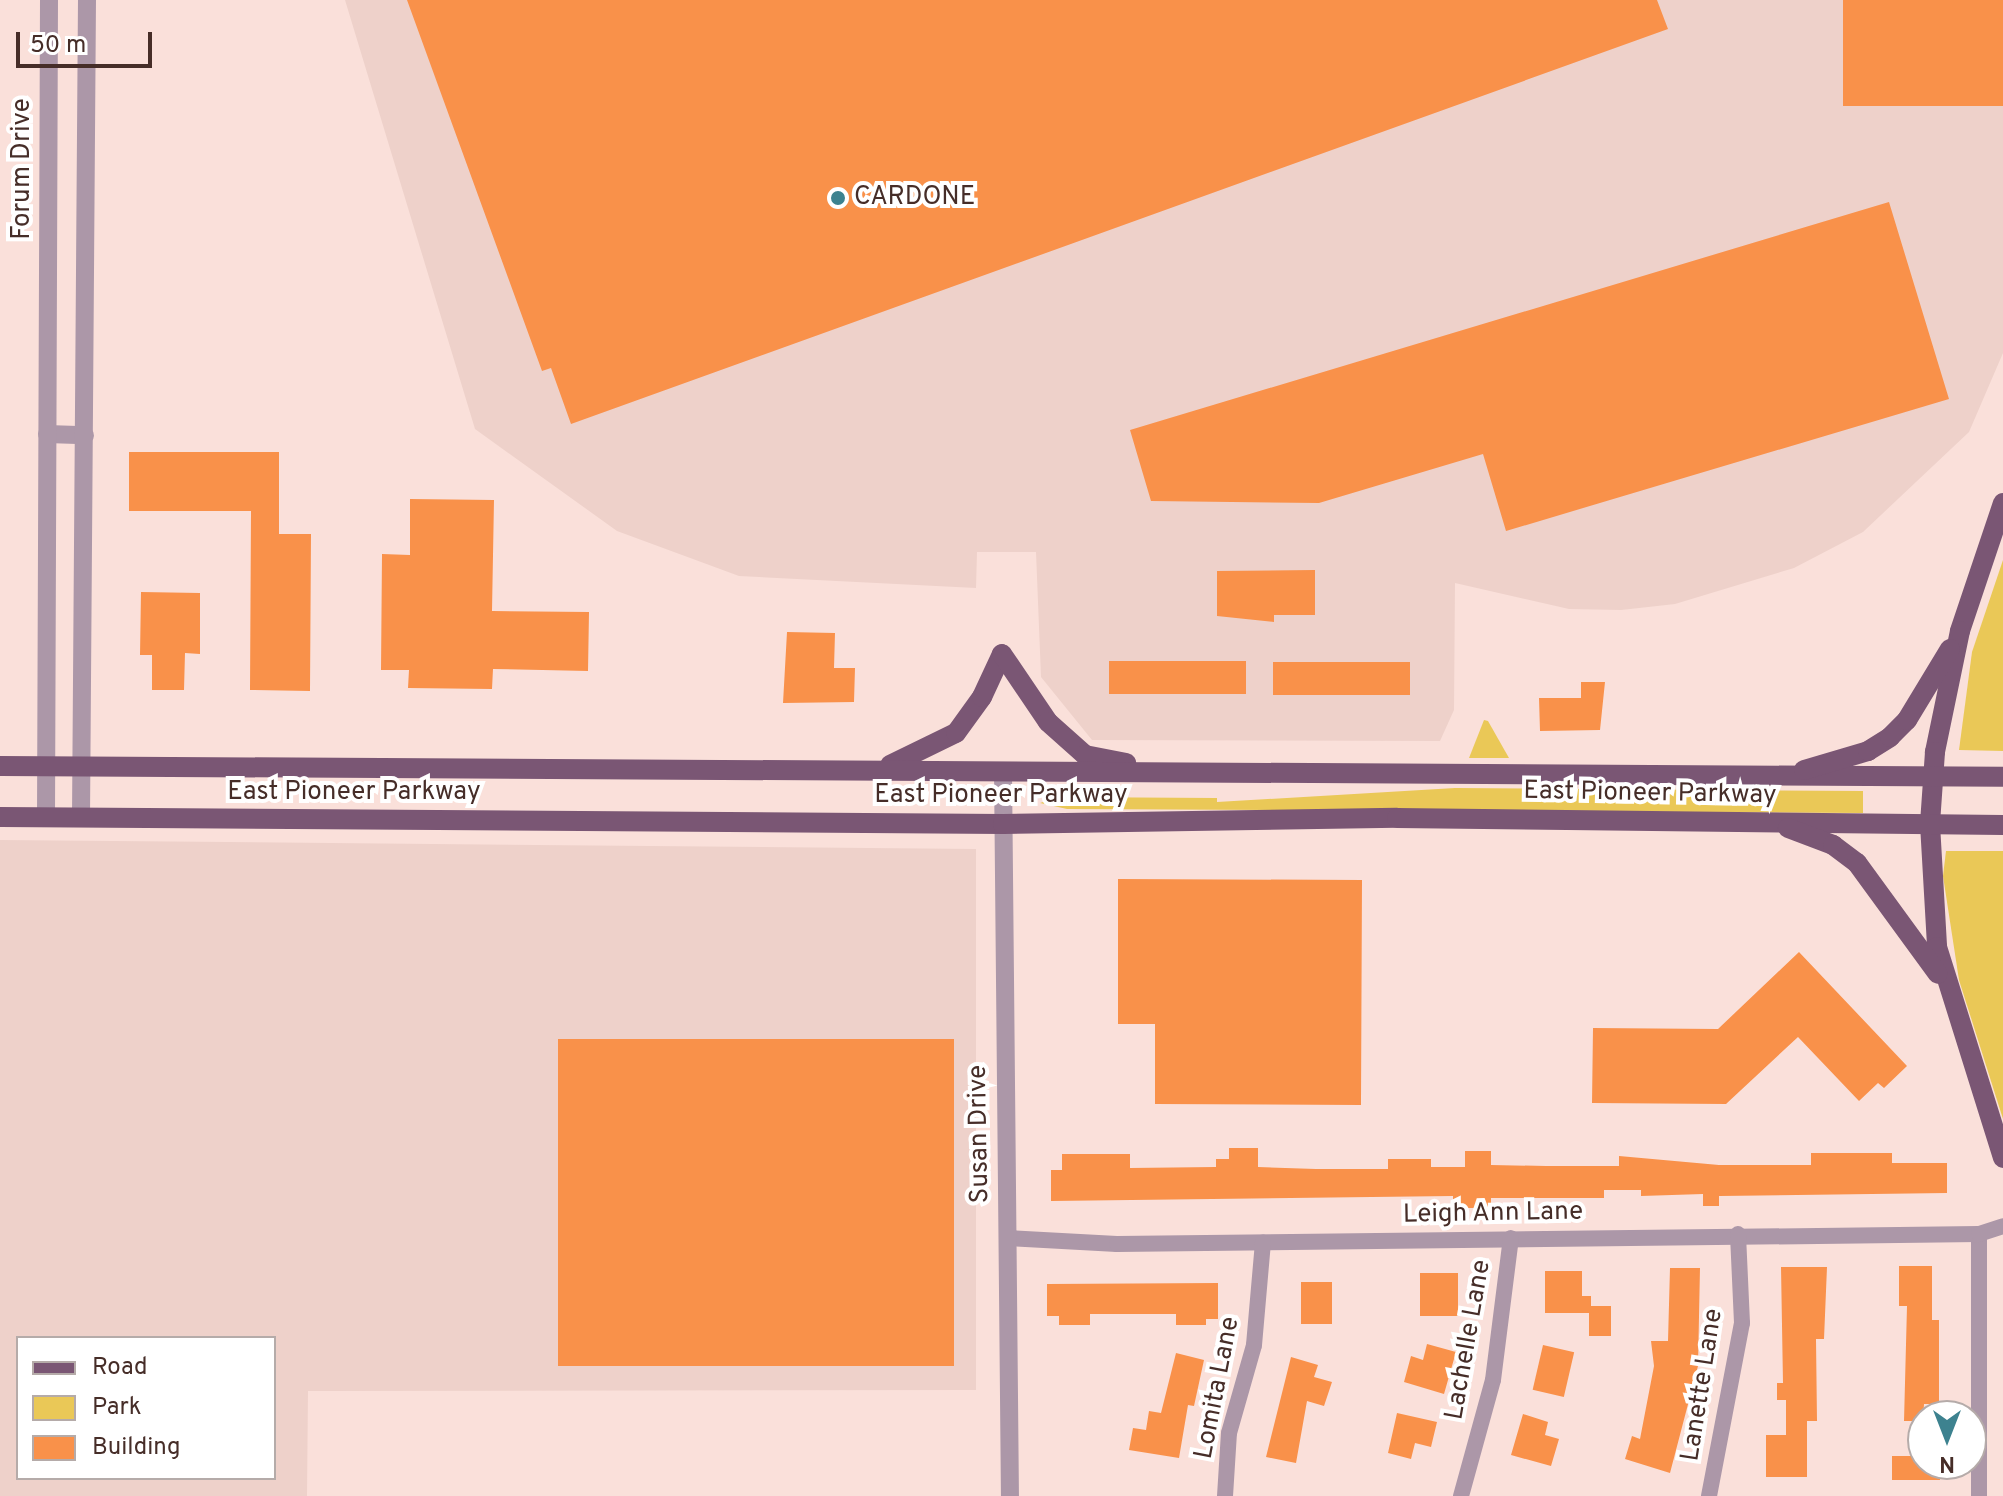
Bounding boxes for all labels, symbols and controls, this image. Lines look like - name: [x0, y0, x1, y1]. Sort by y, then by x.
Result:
- scale bar: [20, 16, 156, 66]
- text: 50 m: [30, 31, 86, 61]
- street label: Forum Drive: [7, 98, 39, 240]
- place label: CARDONE: [854, 182, 975, 214]
- marker: CARDONE: [829, 189, 847, 207]
- street label: East Pioneer Parkway: [1523, 776, 1777, 812]
- street label: East Pioneer Parkway: [227, 777, 481, 809]
- street label: East Pioneer Parkway: [874, 780, 1128, 812]
- street label: Susan Drive: [963, 1064, 997, 1204]
- street label: Leigh Ann Lane: [1402, 1197, 1584, 1231]
- street label: Lachelle Lane: [1440, 1258, 1498, 1422]
- street label: Lanette Lane: [1676, 1307, 1730, 1463]
- street label: Lomita Lane: [1189, 1314, 1247, 1462]
- legend: [16, 1336, 276, 1480]
- text: Road: [92, 1353, 148, 1383]
- text: Park: [92, 1393, 142, 1423]
- north arrow: [1907, 1400, 1987, 1480]
- text: Building: [92, 1433, 181, 1463]
- text: N: [1939, 1449, 1955, 1476]

